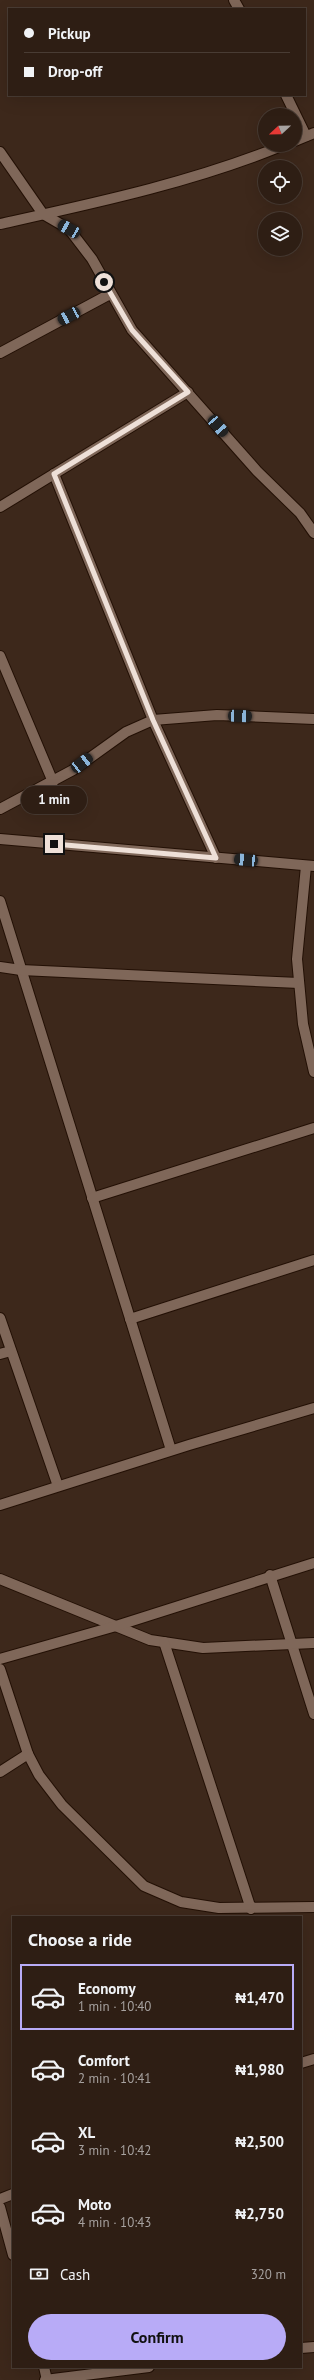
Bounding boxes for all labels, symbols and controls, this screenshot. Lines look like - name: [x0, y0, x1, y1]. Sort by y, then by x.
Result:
- text: Pickup: [48, 24, 91, 43]
- text: Drop-off: [48, 62, 102, 81]
- north arrow: [258, 108, 302, 152]
- map controls: [258, 108, 302, 256]
- button: locate: [258, 160, 302, 204]
- button: layers: [258, 212, 302, 256]
- car: [56, 218, 82, 240]
- route start: [95, 273, 113, 291]
- car: [56, 305, 82, 327]
- car: [206, 413, 230, 439]
- car: [228, 710, 252, 722]
- car: [69, 751, 95, 775]
- callout: 1 min: [21, 786, 87, 814]
- text: 1 min: [38, 791, 70, 808]
- route end: [45, 835, 63, 853]
- car: [234, 853, 258, 867]
- text: Choose a ride: [28, 1928, 132, 1951]
- icon: car: [30, 1979, 66, 2015]
- text: Economy: [78, 1979, 136, 1998]
- text: ₦1,470: [235, 1988, 284, 2007]
- text: 1 min · 10:40: [78, 1998, 151, 2015]
- icon: car: [30, 2051, 66, 2087]
- text: Comfort: [78, 2051, 130, 2070]
- text: ₦1,980: [235, 2060, 284, 2079]
- text: 2 min · 10:41: [78, 2070, 151, 2087]
- icon: car: [30, 2123, 66, 2159]
- text: XL: [78, 2123, 95, 2142]
- text: ₦2,500: [235, 2132, 284, 2151]
- text: 3 min · 10:42: [78, 2142, 151, 2159]
- icon: car: [30, 2195, 66, 2231]
- text: Moto: [78, 2195, 111, 2214]
- text: ₦2,750: [235, 2204, 284, 2223]
- text: 4 min · 10:43: [78, 2214, 151, 2231]
- icon: cash: [28, 2263, 50, 2285]
- text: Cash: [60, 2265, 90, 2284]
- text: 320 m: [251, 2266, 286, 2283]
- button: Confirm: [28, 2314, 286, 2360]

